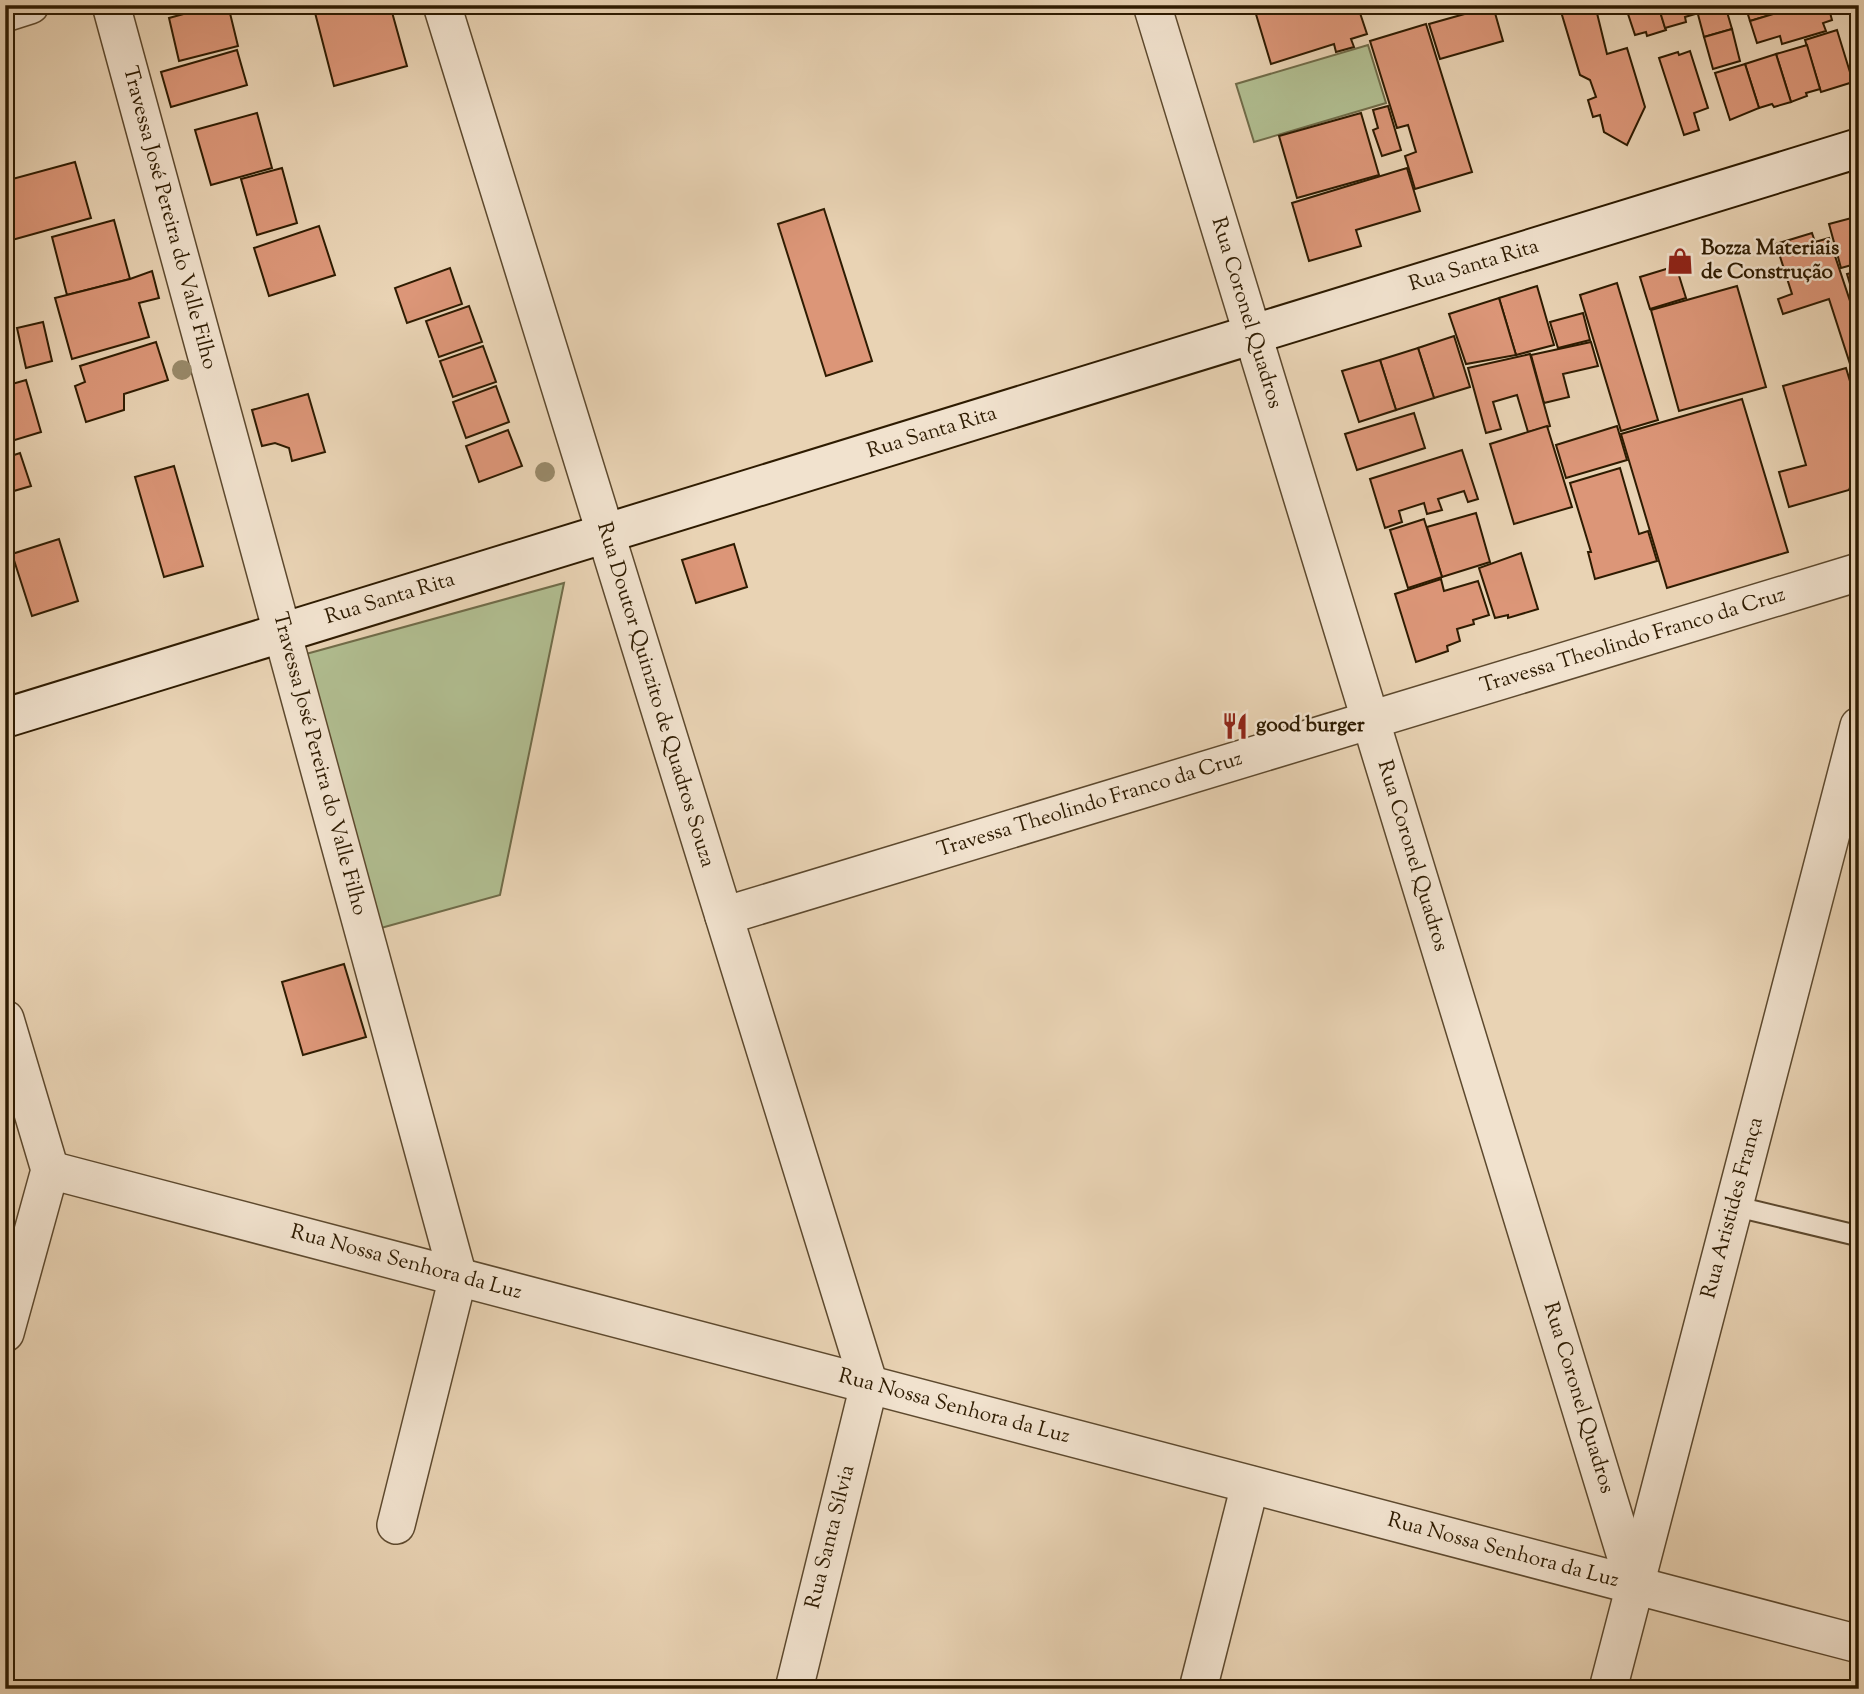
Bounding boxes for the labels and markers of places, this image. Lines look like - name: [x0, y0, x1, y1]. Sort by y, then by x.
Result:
- place label: Bozza Materiais de Construção: [1701, 234, 1839, 288]
- shop icon: Bozza Materiais de Construção: [1665, 246, 1695, 276]
- restaurant icon: good burger: [1220, 711, 1250, 741]
- place label: good burger: [1256, 711, 1365, 741]

